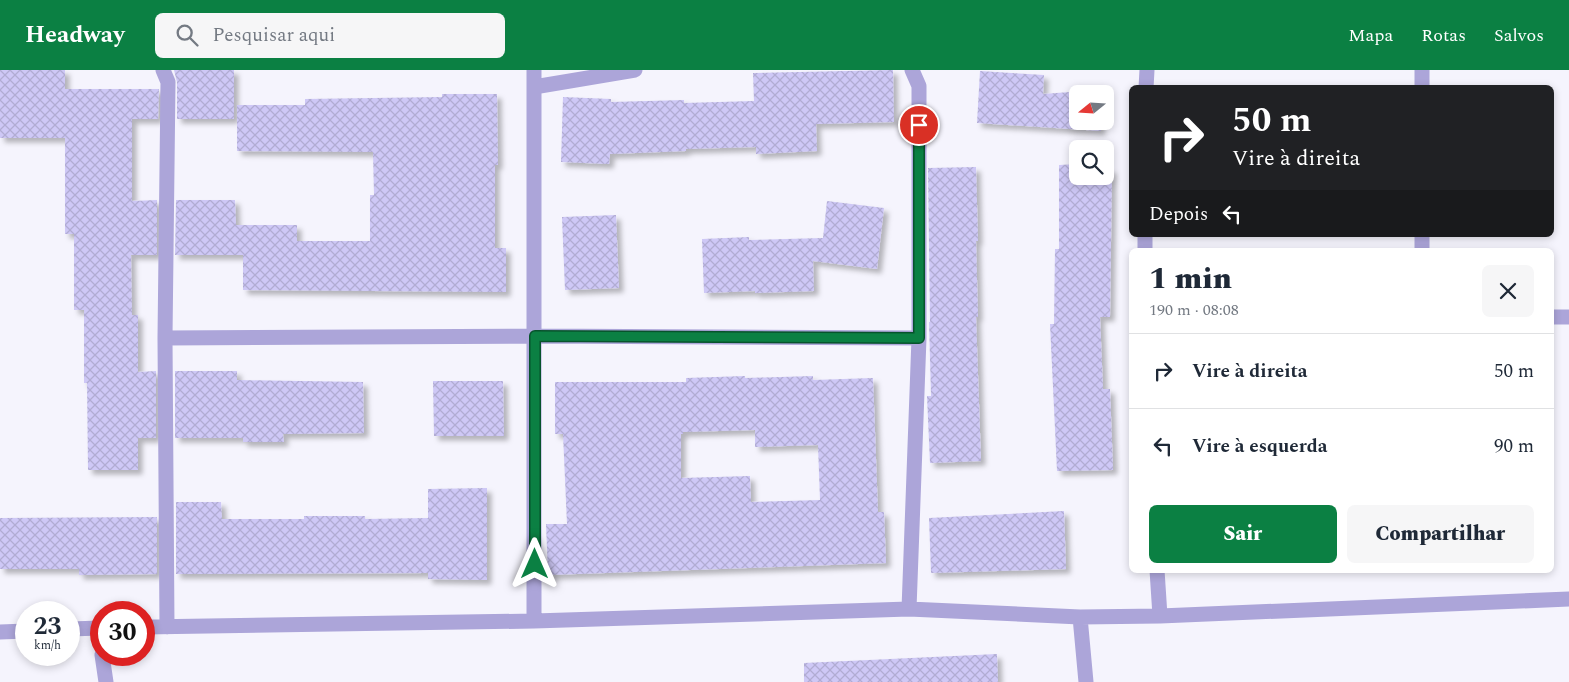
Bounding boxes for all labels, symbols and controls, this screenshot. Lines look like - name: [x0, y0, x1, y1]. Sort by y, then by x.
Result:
- search box: [155, 13, 505, 58]
- text: Headway: [25, 17, 125, 53]
- icon: search: [173, 21, 201, 49]
- text: Pesquisar aqui: [213, 21, 335, 50]
- text: Mapa: [1348, 22, 1393, 49]
- text: Rotas: [1421, 22, 1466, 49]
- text: Salvos: [1494, 22, 1544, 49]
- north arrow: [1069, 85, 1114, 130]
- map controls: [1069, 85, 1114, 185]
- text: 50 m: [1232, 94, 1312, 147]
- pin: [898, 104, 940, 146]
- icon: right: [1149, 105, 1214, 170]
- icon: arrive: [905, 111, 933, 139]
- button: search: [1069, 140, 1114, 185]
- text: Vire à direita: [1232, 142, 1360, 175]
- text: Depois: [1149, 200, 1208, 229]
- icon: left: [1218, 200, 1246, 228]
- text: 1 min: [1149, 256, 1232, 302]
- button: close: [1482, 265, 1534, 317]
- text: 190 m · 08:08: [1149, 298, 1239, 322]
- icon: right: [1149, 357, 1177, 385]
- text: Vire à direita: [1192, 357, 1308, 386]
- text: 50 m: [1494, 357, 1534, 386]
- icon: left: [1149, 432, 1177, 460]
- text: Vire à esquerda: [1192, 432, 1328, 461]
- text: 90 m: [1494, 432, 1534, 461]
- button: Sair: [1149, 505, 1337, 563]
- button: Compartilhar: [1347, 505, 1534, 563]
- position arrow: [508, 537, 560, 589]
- speed limit sign: 30: [90, 601, 155, 666]
- text: 23: [33, 608, 62, 646]
- text: km/h: [34, 636, 61, 655]

